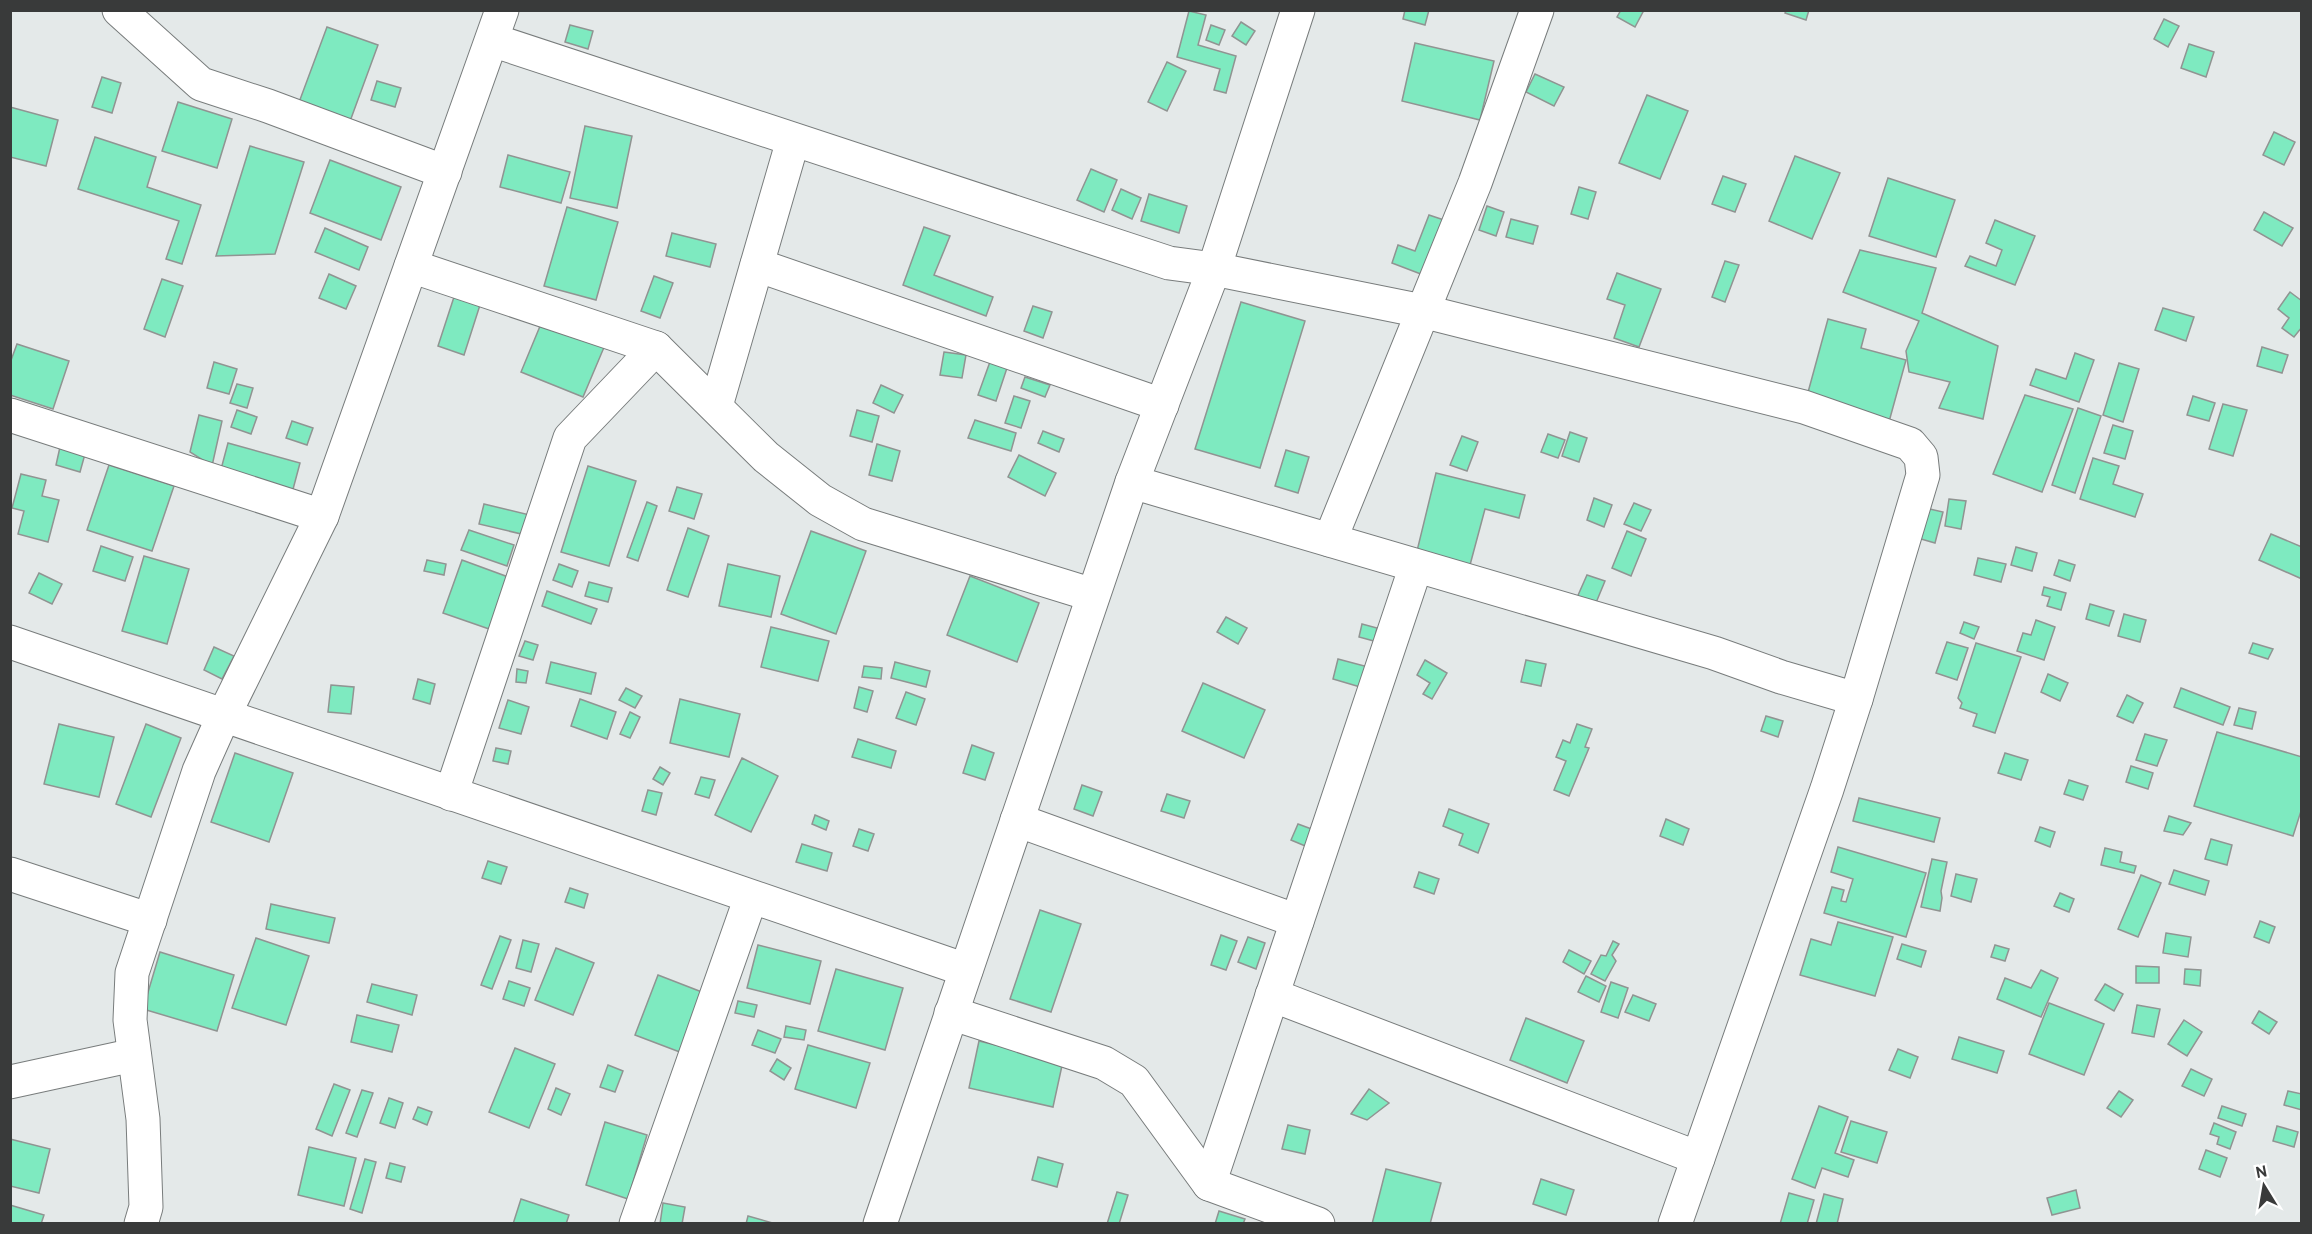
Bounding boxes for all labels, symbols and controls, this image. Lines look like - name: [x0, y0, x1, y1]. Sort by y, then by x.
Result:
- north arrow: [2234, 1156, 2294, 1216]
- text: N: [2254, 1162, 2269, 1184]

